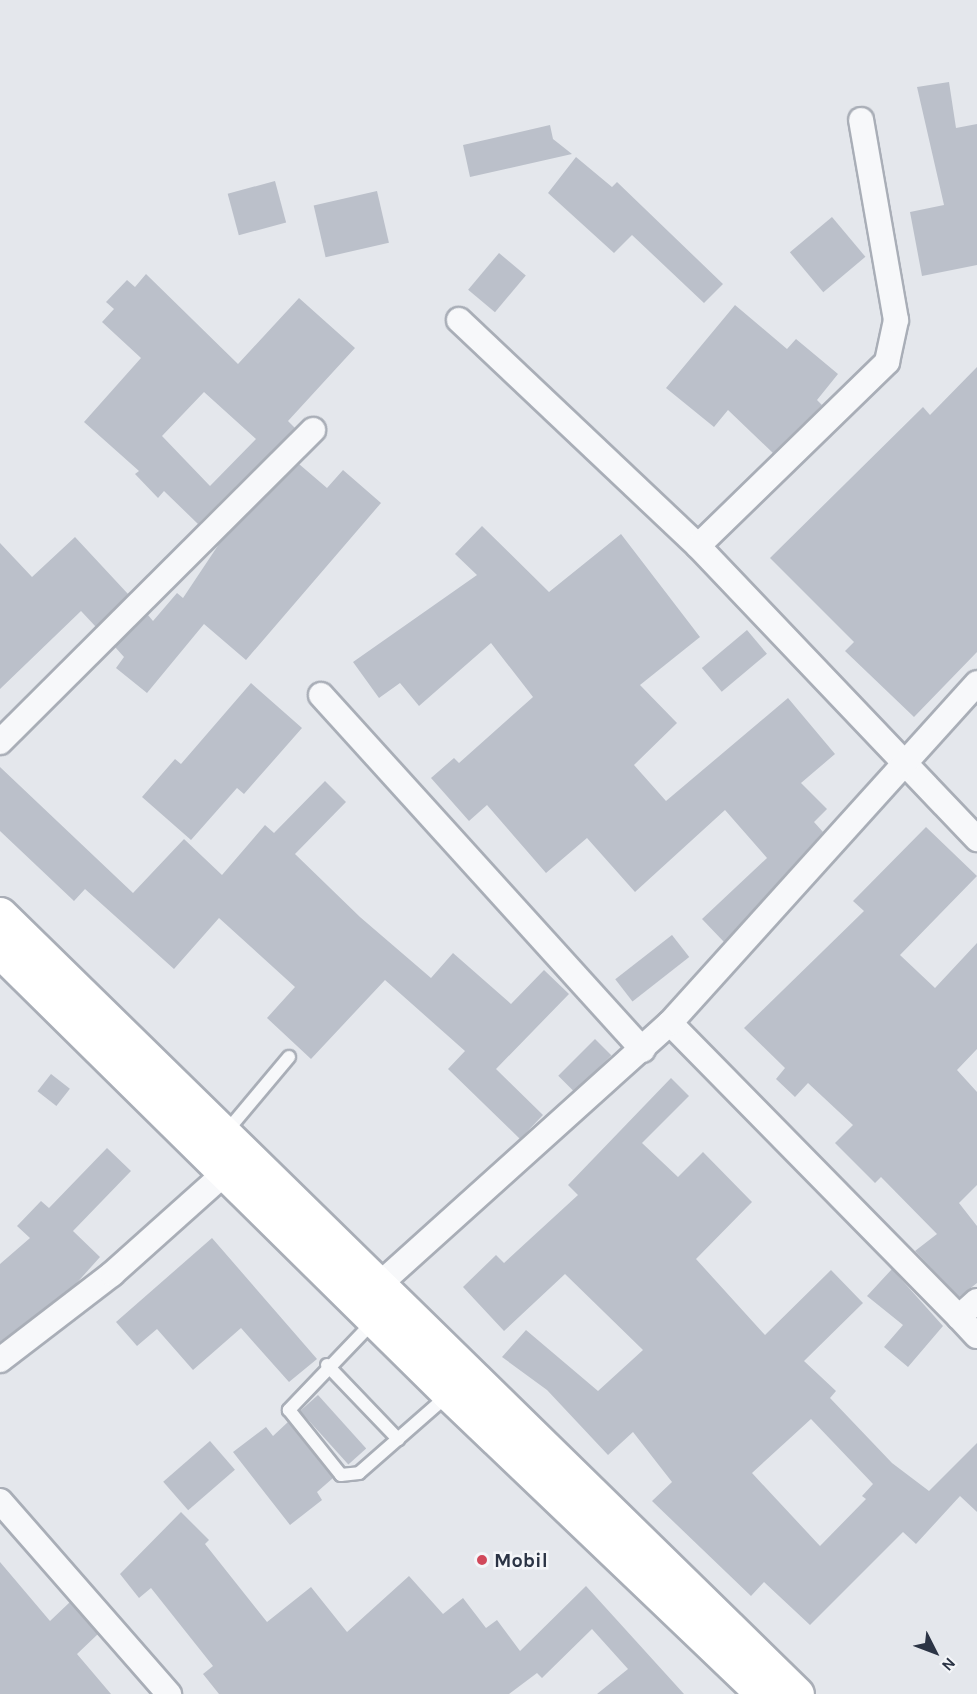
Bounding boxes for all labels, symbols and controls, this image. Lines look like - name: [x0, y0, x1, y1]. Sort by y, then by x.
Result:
- place label: Mobil: [494, 1548, 548, 1572]
- marker: Mobil: [475, 1553, 489, 1567]
- north arrow: [905, 1622, 965, 1682]
- text: N: [938, 1654, 960, 1675]

